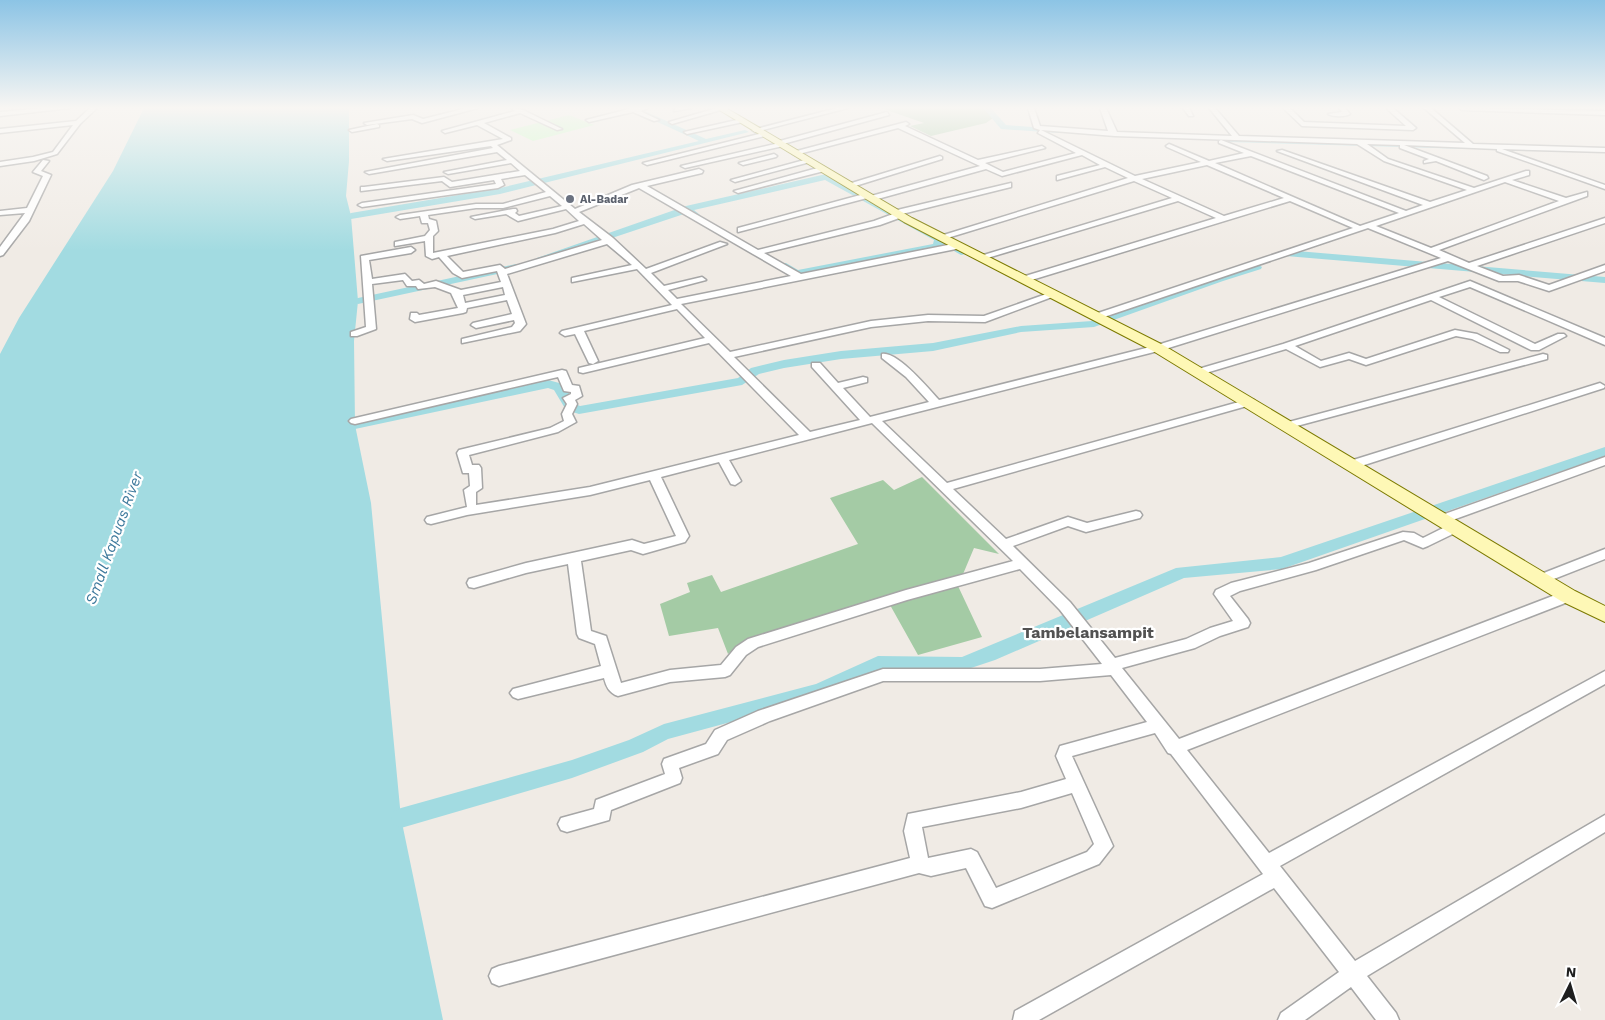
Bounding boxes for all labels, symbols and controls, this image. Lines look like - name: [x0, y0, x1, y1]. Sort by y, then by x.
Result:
- marker: Al-Badar: [564, 193, 576, 205]
- place label: Al-Badar: [580, 193, 629, 206]
- water label: Small Kapuas River: [82, 468, 147, 607]
- district label: Tambelansampit: [1022, 623, 1154, 642]
- north arrow: [1545, 960, 1595, 1010]
- text: N: [1565, 964, 1577, 980]

